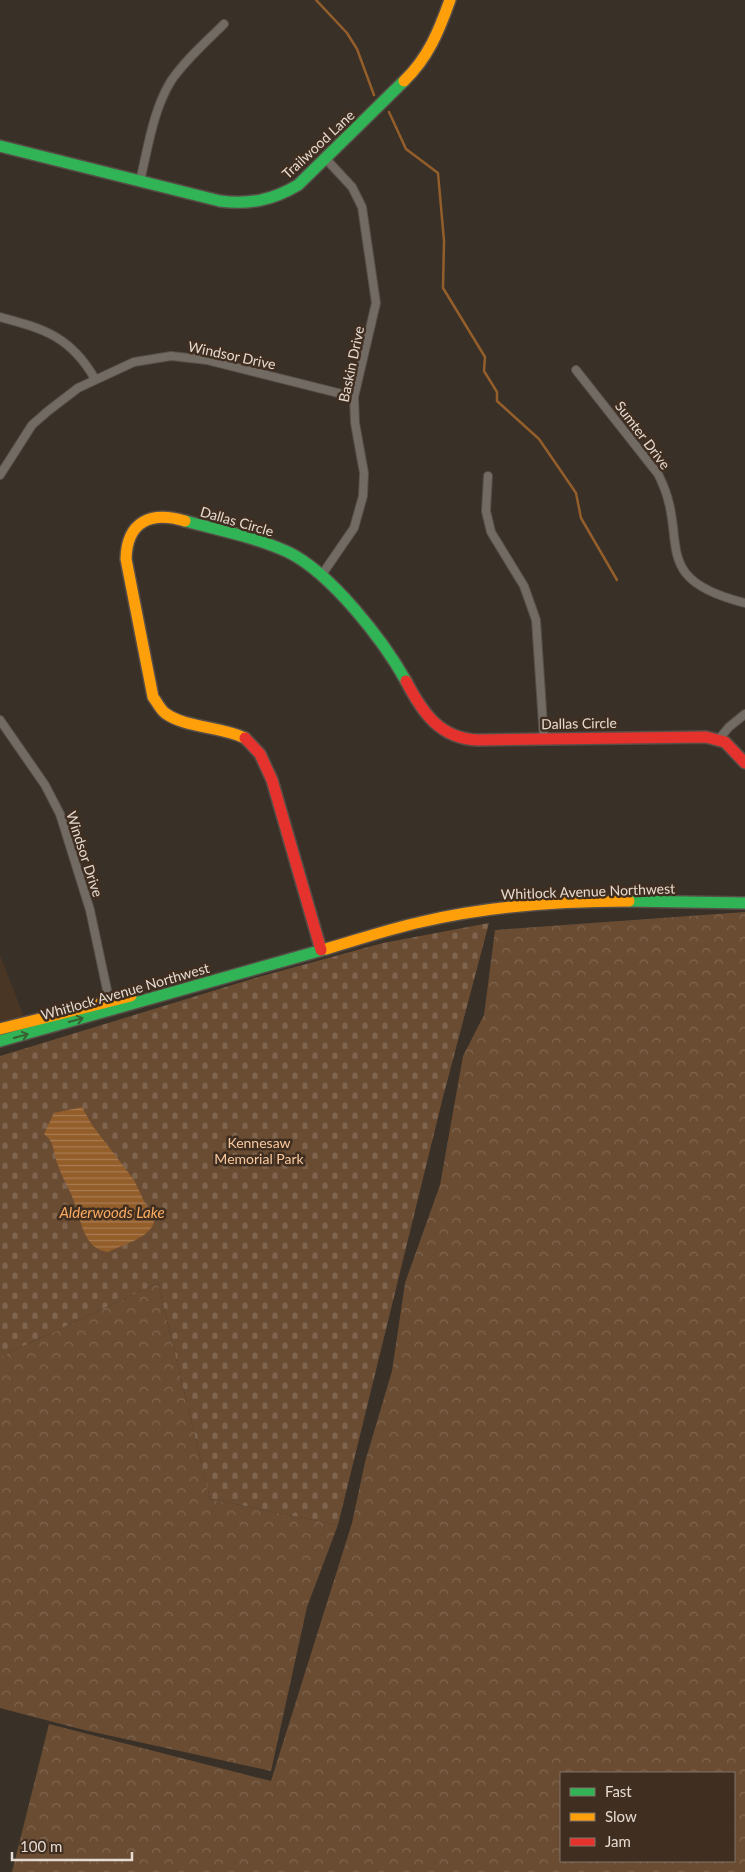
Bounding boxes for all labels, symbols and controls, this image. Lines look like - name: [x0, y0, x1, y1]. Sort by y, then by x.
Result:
- street label: Trailwood Lane: [278, 106, 358, 182]
- street label: Baskin Drive: [335, 324, 367, 404]
- street label: Windsor Drive: [187, 337, 277, 373]
- street label: Sumter Drive: [612, 398, 674, 472]
- street label: Dallas Circle: [198, 502, 276, 540]
- street label: Dallas Circle: [541, 714, 617, 732]
- street label: Windsor Drive: [63, 809, 107, 899]
- street label: Whitlock Avenue Northwest: [501, 879, 675, 903]
- street label: Whitlock Avenue Northwest: [39, 959, 211, 1023]
- one-way arrow: [68, 1015, 84, 1025]
- one-way arrow: [12, 1030, 28, 1040]
- park label: Kennesaw Memorial Park: [214, 1134, 305, 1167]
- water label: Alderwoods Lake: [58, 1203, 165, 1221]
- legend: [560, 1772, 735, 1862]
- text: Fast: [605, 1782, 632, 1800]
- text: Slow: [605, 1807, 637, 1825]
- scale bar: [12, 1830, 132, 1862]
- text: Jam: [605, 1832, 631, 1850]
- text: 100 m: [20, 1837, 62, 1855]

